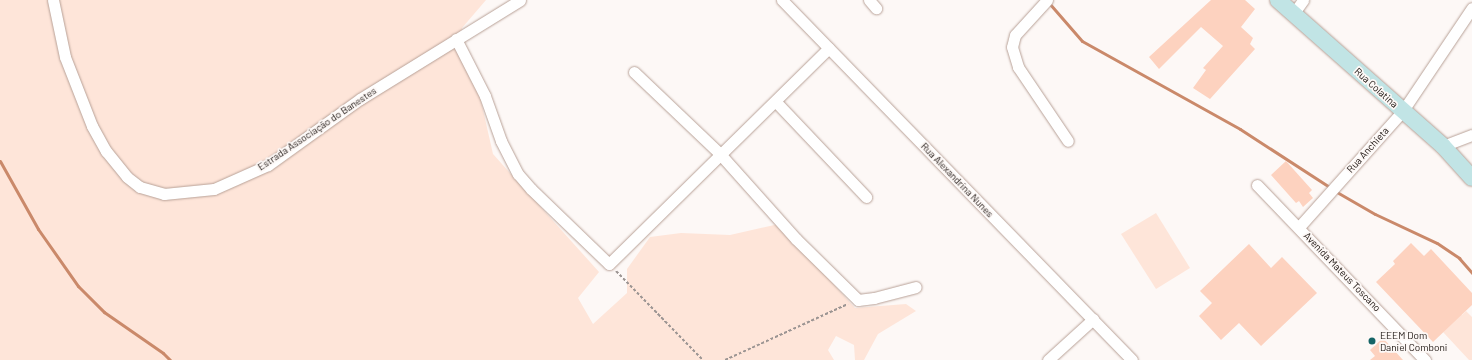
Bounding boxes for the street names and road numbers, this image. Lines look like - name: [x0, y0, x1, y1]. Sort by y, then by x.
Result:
- street label: Rua Colatina: [1352, 65, 1400, 111]
- street label: Estrada Associação do Banestes: [255, 85, 379, 173]
- street label: Rua Anchieta: [1344, 125, 1392, 175]
- street label: Rua Alexandrina Nunes: [918, 140, 996, 220]
- street label: Avenida Mateus Toscano: [1301, 230, 1383, 314]

